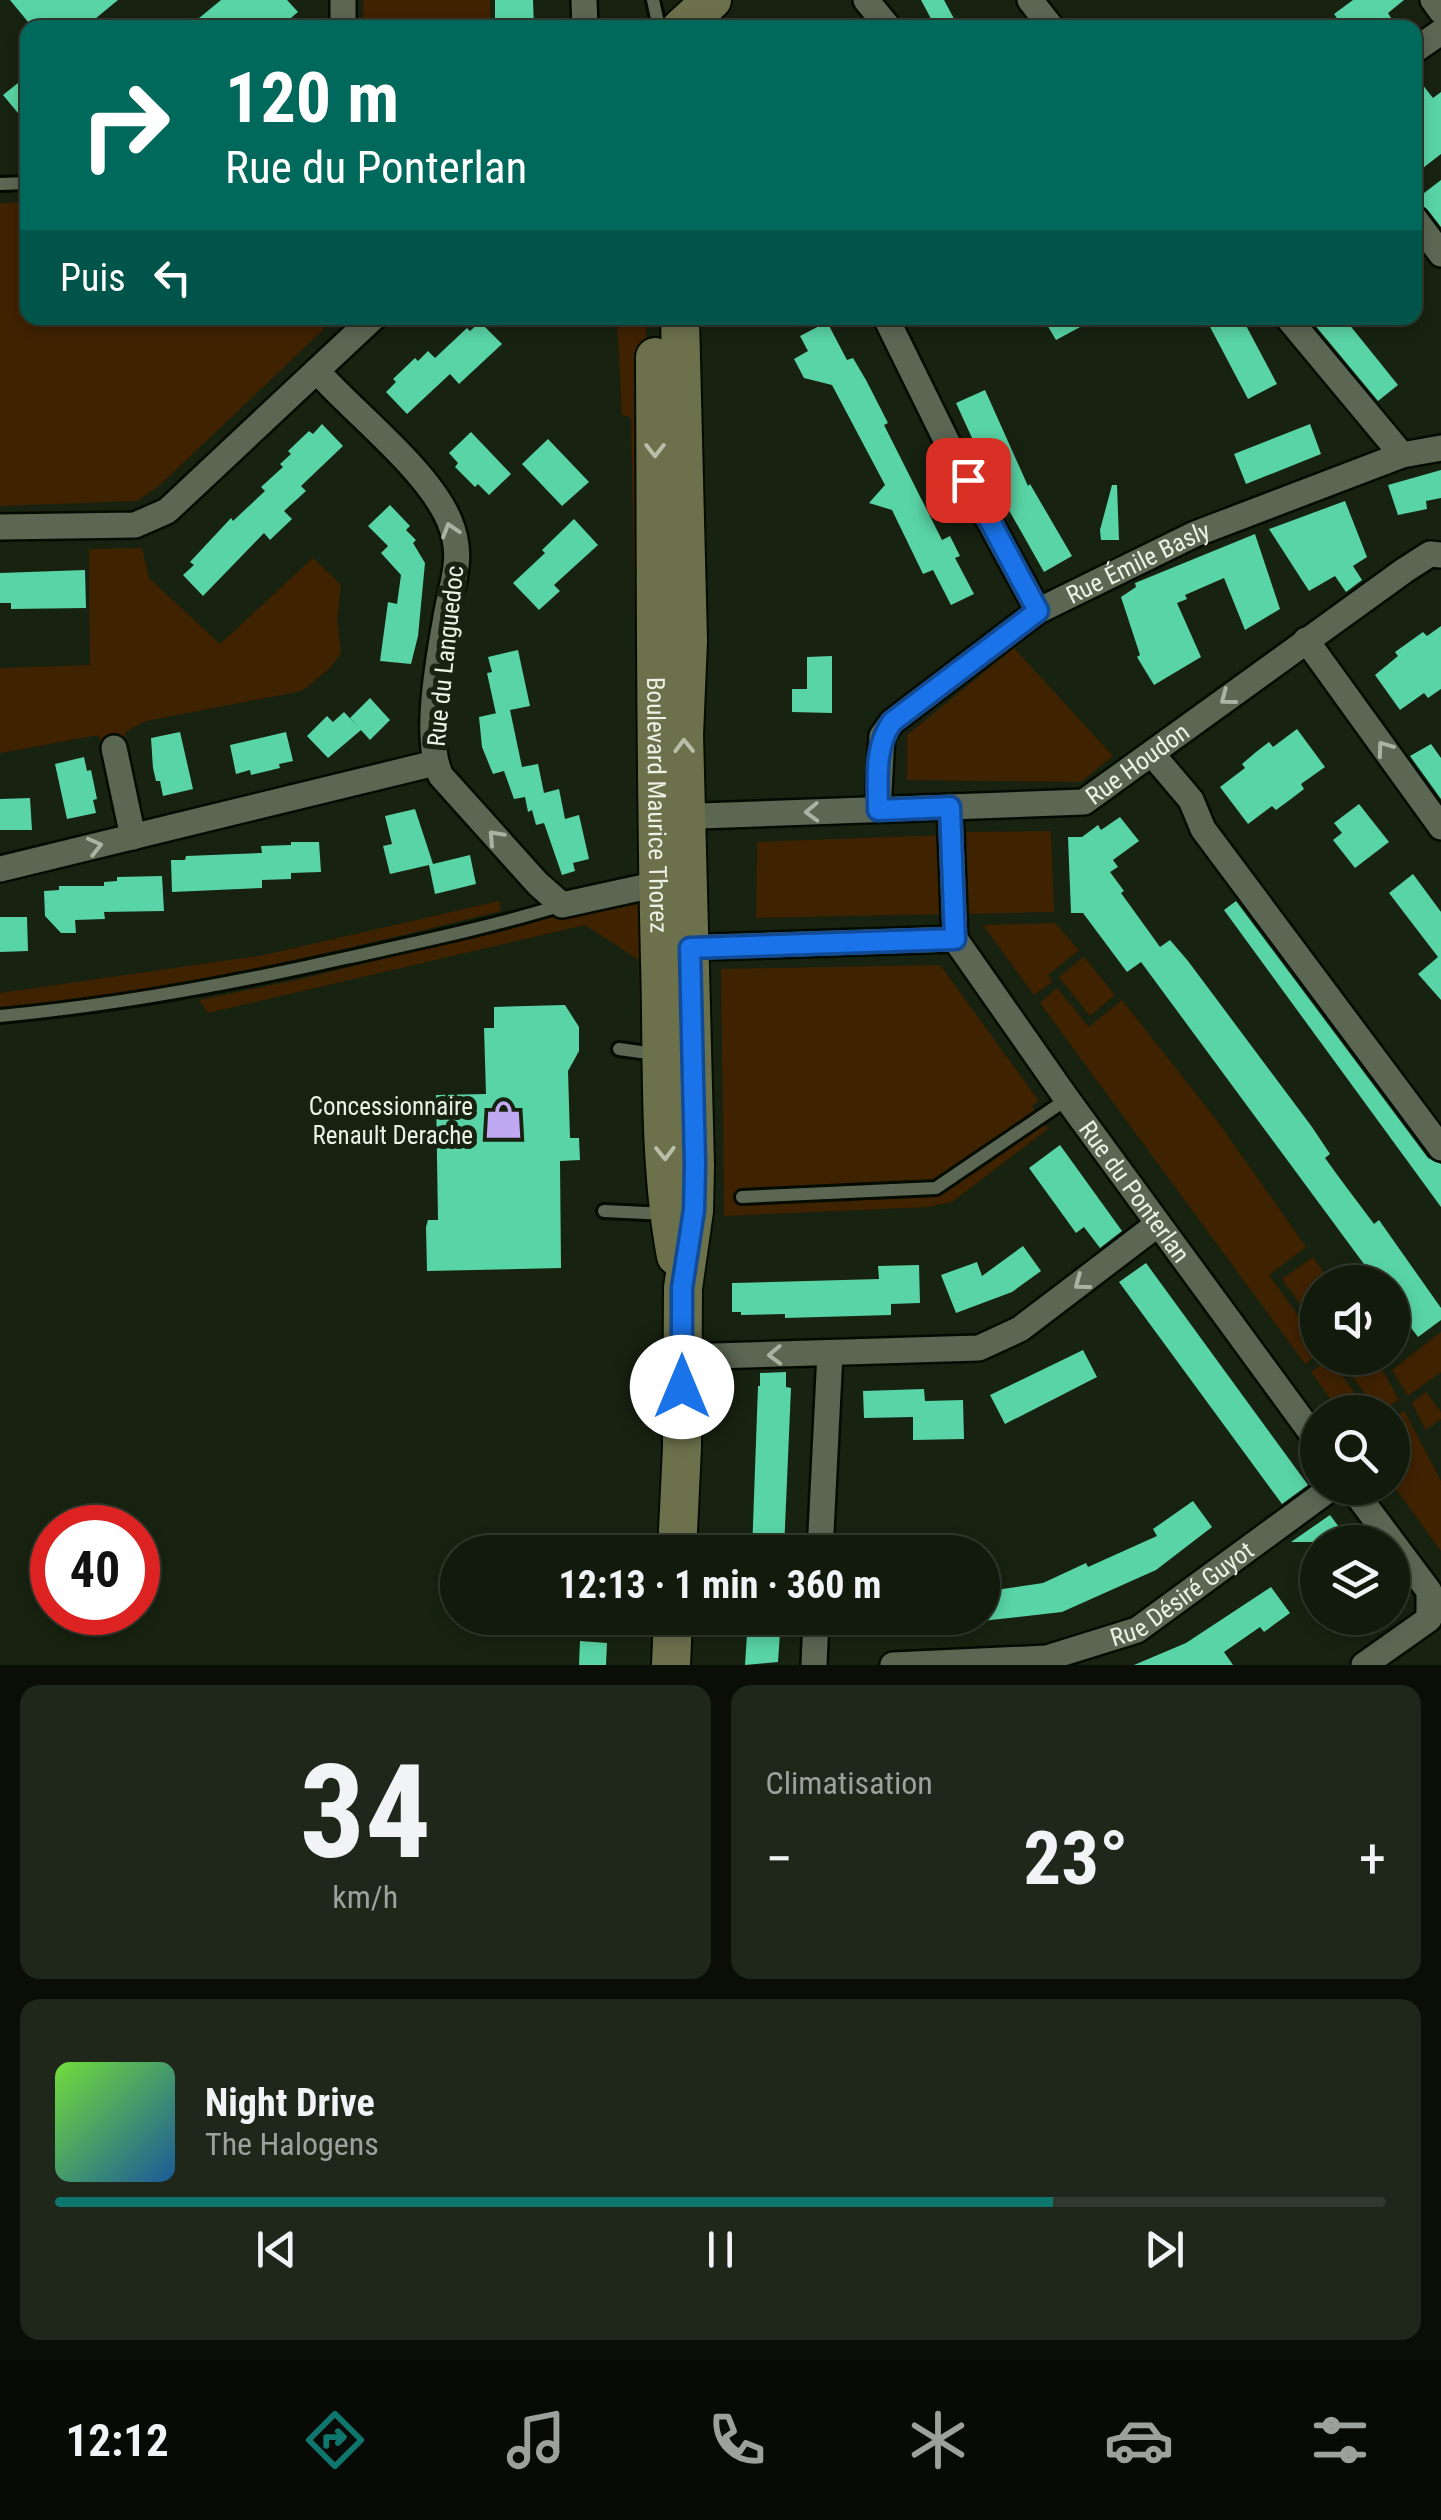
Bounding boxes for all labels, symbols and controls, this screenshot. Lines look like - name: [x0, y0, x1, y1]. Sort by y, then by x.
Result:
- text: 120 m: [225, 57, 399, 139]
- icon: right: [60, 60, 190, 190]
- text: Rue du Ponterlan: [225, 141, 527, 194]
- icon: left: [145, 250, 200, 305]
- text: Puis: [60, 256, 125, 300]
- pin: [926, 438, 1011, 523]
- one-way arrow: [644, 442, 666, 458]
- icon: arrive: [941, 453, 996, 508]
- street label: Rue Émile Basly: [1062, 516, 1214, 610]
- one-way arrow: [442, 522, 462, 539]
- street label: Rue du Languedoc: [422, 564, 469, 748]
- street label: Boulevard Maurice Thorez: [641, 677, 673, 933]
- one-way arrow: [1220, 687, 1238, 704]
- street label: Rue Houdon: [1080, 717, 1195, 811]
- one-way arrow: [673, 737, 695, 752]
- one-way arrow: [1378, 741, 1396, 759]
- one-way arrow: [803, 801, 819, 822]
- one-way arrow: [489, 830, 507, 849]
- one-way arrow: [86, 837, 103, 858]
- place label: Concessionnaire Renault Derache: [309, 1092, 473, 1150]
- shop icon: Concessionnaire Renault Derache: [482, 1099, 524, 1141]
- street label: Rue du Ponterlan: [1073, 1115, 1196, 1268]
- one-way arrow: [654, 1146, 675, 1162]
- map controls: [1300, 1265, 1410, 1635]
- button: sound: [1300, 1265, 1410, 1375]
- one-way arrow: [1074, 1272, 1092, 1289]
- position arrow: [630, 1335, 734, 1439]
- one-way arrow: [767, 1344, 783, 1365]
- button: search: [1300, 1395, 1410, 1505]
- speed limit sign: 40: [30, 1505, 160, 1635]
- button: layers: [1300, 1525, 1410, 1635]
- street label: Rue Désiré Guyot: [1107, 1536, 1259, 1652]
- text: 12:13 · 1 min · 360 m: [559, 1563, 881, 1607]
- text: 34: [300, 1736, 431, 1889]
- text: Climatisation: [766, 1764, 933, 1802]
- text: 23°: [1023, 1814, 1128, 1902]
- text: −: [766, 1827, 793, 1891]
- text: +: [1359, 1827, 1386, 1891]
- text: km/h: [332, 1878, 398, 1916]
- text: Night Drive: [205, 2081, 375, 2125]
- text: The Halogens: [205, 2125, 379, 2163]
- icon: previous: [249, 2222, 304, 2277]
- icon: pause: [693, 2222, 748, 2277]
- icon: next: [1137, 2222, 1192, 2277]
- icon: directions: [300, 2405, 370, 2475]
- icon: music: [501, 2405, 571, 2475]
- icon: phone: [702, 2405, 772, 2475]
- icon: climate: [903, 2405, 973, 2475]
- icon: car: [1104, 2405, 1174, 2475]
- icon: filters: [1305, 2405, 1375, 2475]
- text: 12:12: [66, 2414, 169, 2467]

